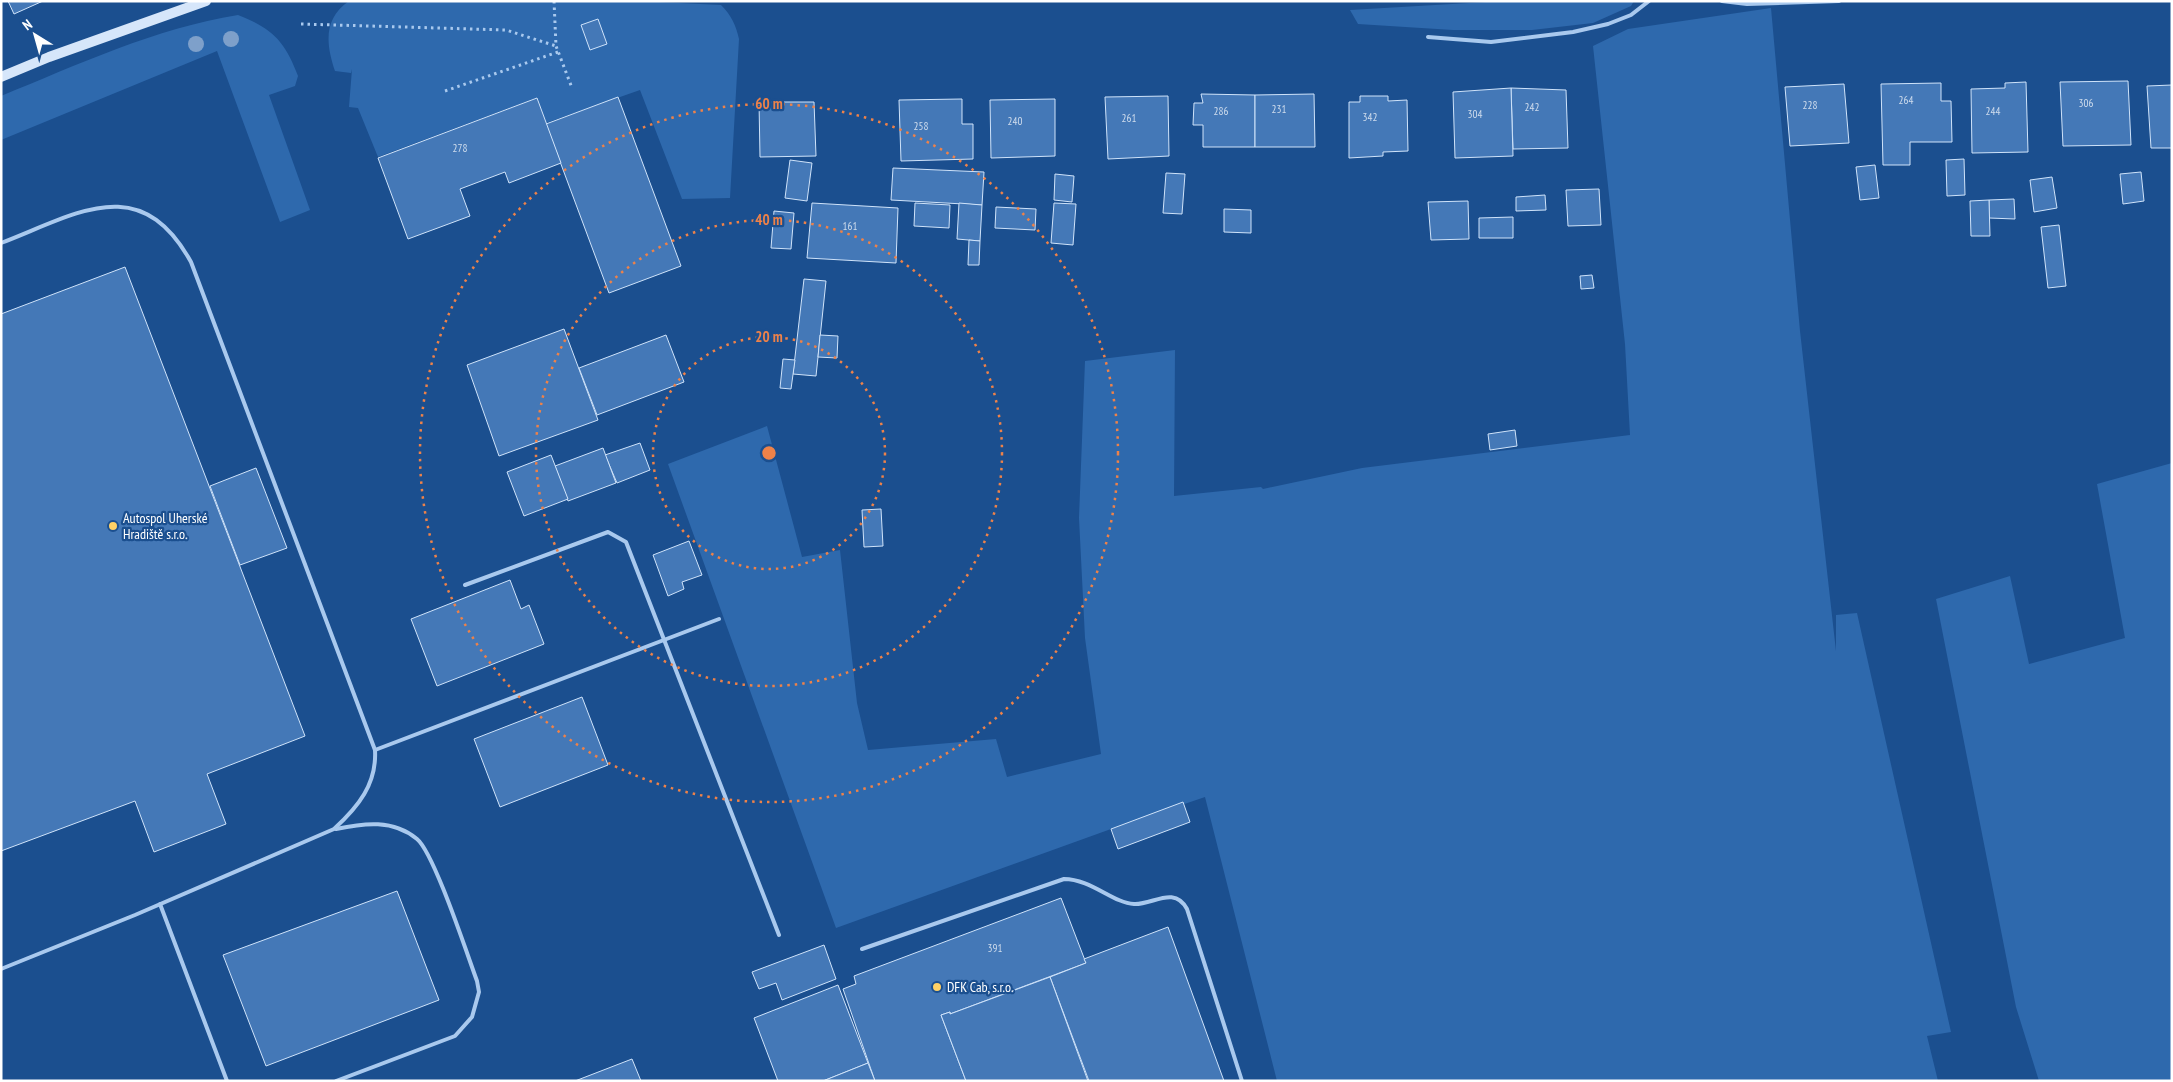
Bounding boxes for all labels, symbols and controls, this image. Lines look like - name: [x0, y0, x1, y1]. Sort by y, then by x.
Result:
- north arrow: [10, 10, 60, 60]
- text: N: [19, 15, 36, 34]
- house number: 264: [1899, 93, 1913, 107]
- text: 60 m: [755, 94, 783, 113]
- house number: 306: [2079, 96, 2093, 110]
- house number: 228: [1803, 98, 1817, 112]
- house number: 242: [1525, 100, 1539, 114]
- house number: 231: [1272, 102, 1286, 116]
- house number: 286: [1214, 104, 1228, 118]
- house number: 244: [1986, 104, 2000, 118]
- house number: 304: [1468, 107, 1482, 121]
- house number: 342: [1363, 110, 1377, 124]
- house number: 261: [1122, 111, 1136, 125]
- house number: 240: [1008, 114, 1022, 128]
- house number: 258: [914, 119, 928, 133]
- house number: 278: [453, 141, 467, 155]
- text: 40 m: [755, 210, 783, 229]
- house number: 161: [843, 219, 857, 233]
- text: 20 m: [755, 327, 783, 346]
- centre of rings: [760, 444, 778, 462]
- place label: Autospol Uherské Hradiště s.r.o.: [123, 509, 208, 543]
- marker: Autospol Uherské Hradiště s.r.o.: [107, 520, 119, 532]
- house number: 391: [988, 941, 1002, 955]
- place label: DFK Cab, s.r.o.: [947, 978, 1014, 996]
- marker: DFK Cab, s.r.o.: [931, 981, 943, 993]

